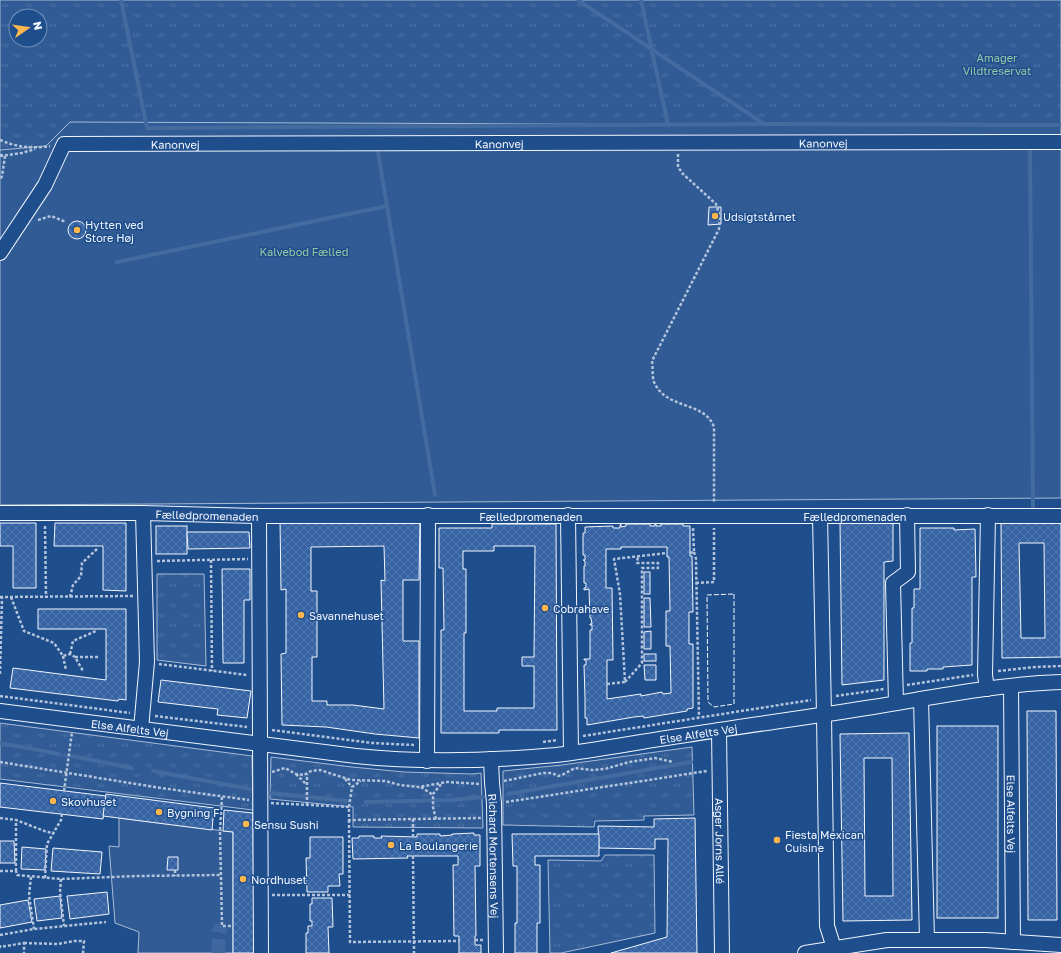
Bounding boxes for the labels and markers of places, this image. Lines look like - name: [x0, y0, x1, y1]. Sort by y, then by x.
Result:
- place label: Udsigtstårnet: [723, 210, 796, 223]
- marker: Udsigtstårnet: [710, 211, 720, 221]
- place label: Hytten ved Store Høj: [85, 218, 144, 244]
- marker: Hytten ved Store Høj: [72, 225, 82, 235]
- place label: Cobrahave: [553, 602, 609, 615]
- marker: Cobrahave: [540, 603, 550, 613]
- place label: Savannehuset: [309, 609, 384, 622]
- marker: Savannehuset: [296, 610, 306, 620]
- place label: Skovhuset: [61, 795, 117, 808]
- marker: Skovhuset: [48, 796, 58, 806]
- place label: Bygning F: [167, 806, 220, 819]
- marker: Bygning F: [154, 807, 164, 817]
- place label: Sensu Sushi: [254, 818, 319, 831]
- marker: Sensu Sushi: [241, 819, 251, 829]
- place label: Fiesta Mexican Cuisine: [785, 828, 864, 854]
- marker: Fiesta Mexican Cuisine: [772, 835, 782, 845]
- place label: La Boulangerie: [399, 839, 478, 852]
- marker: La Boulangerie: [386, 840, 396, 850]
- place label: Nordhuset: [251, 873, 307, 886]
- marker: Nordhuset: [238, 874, 248, 884]

